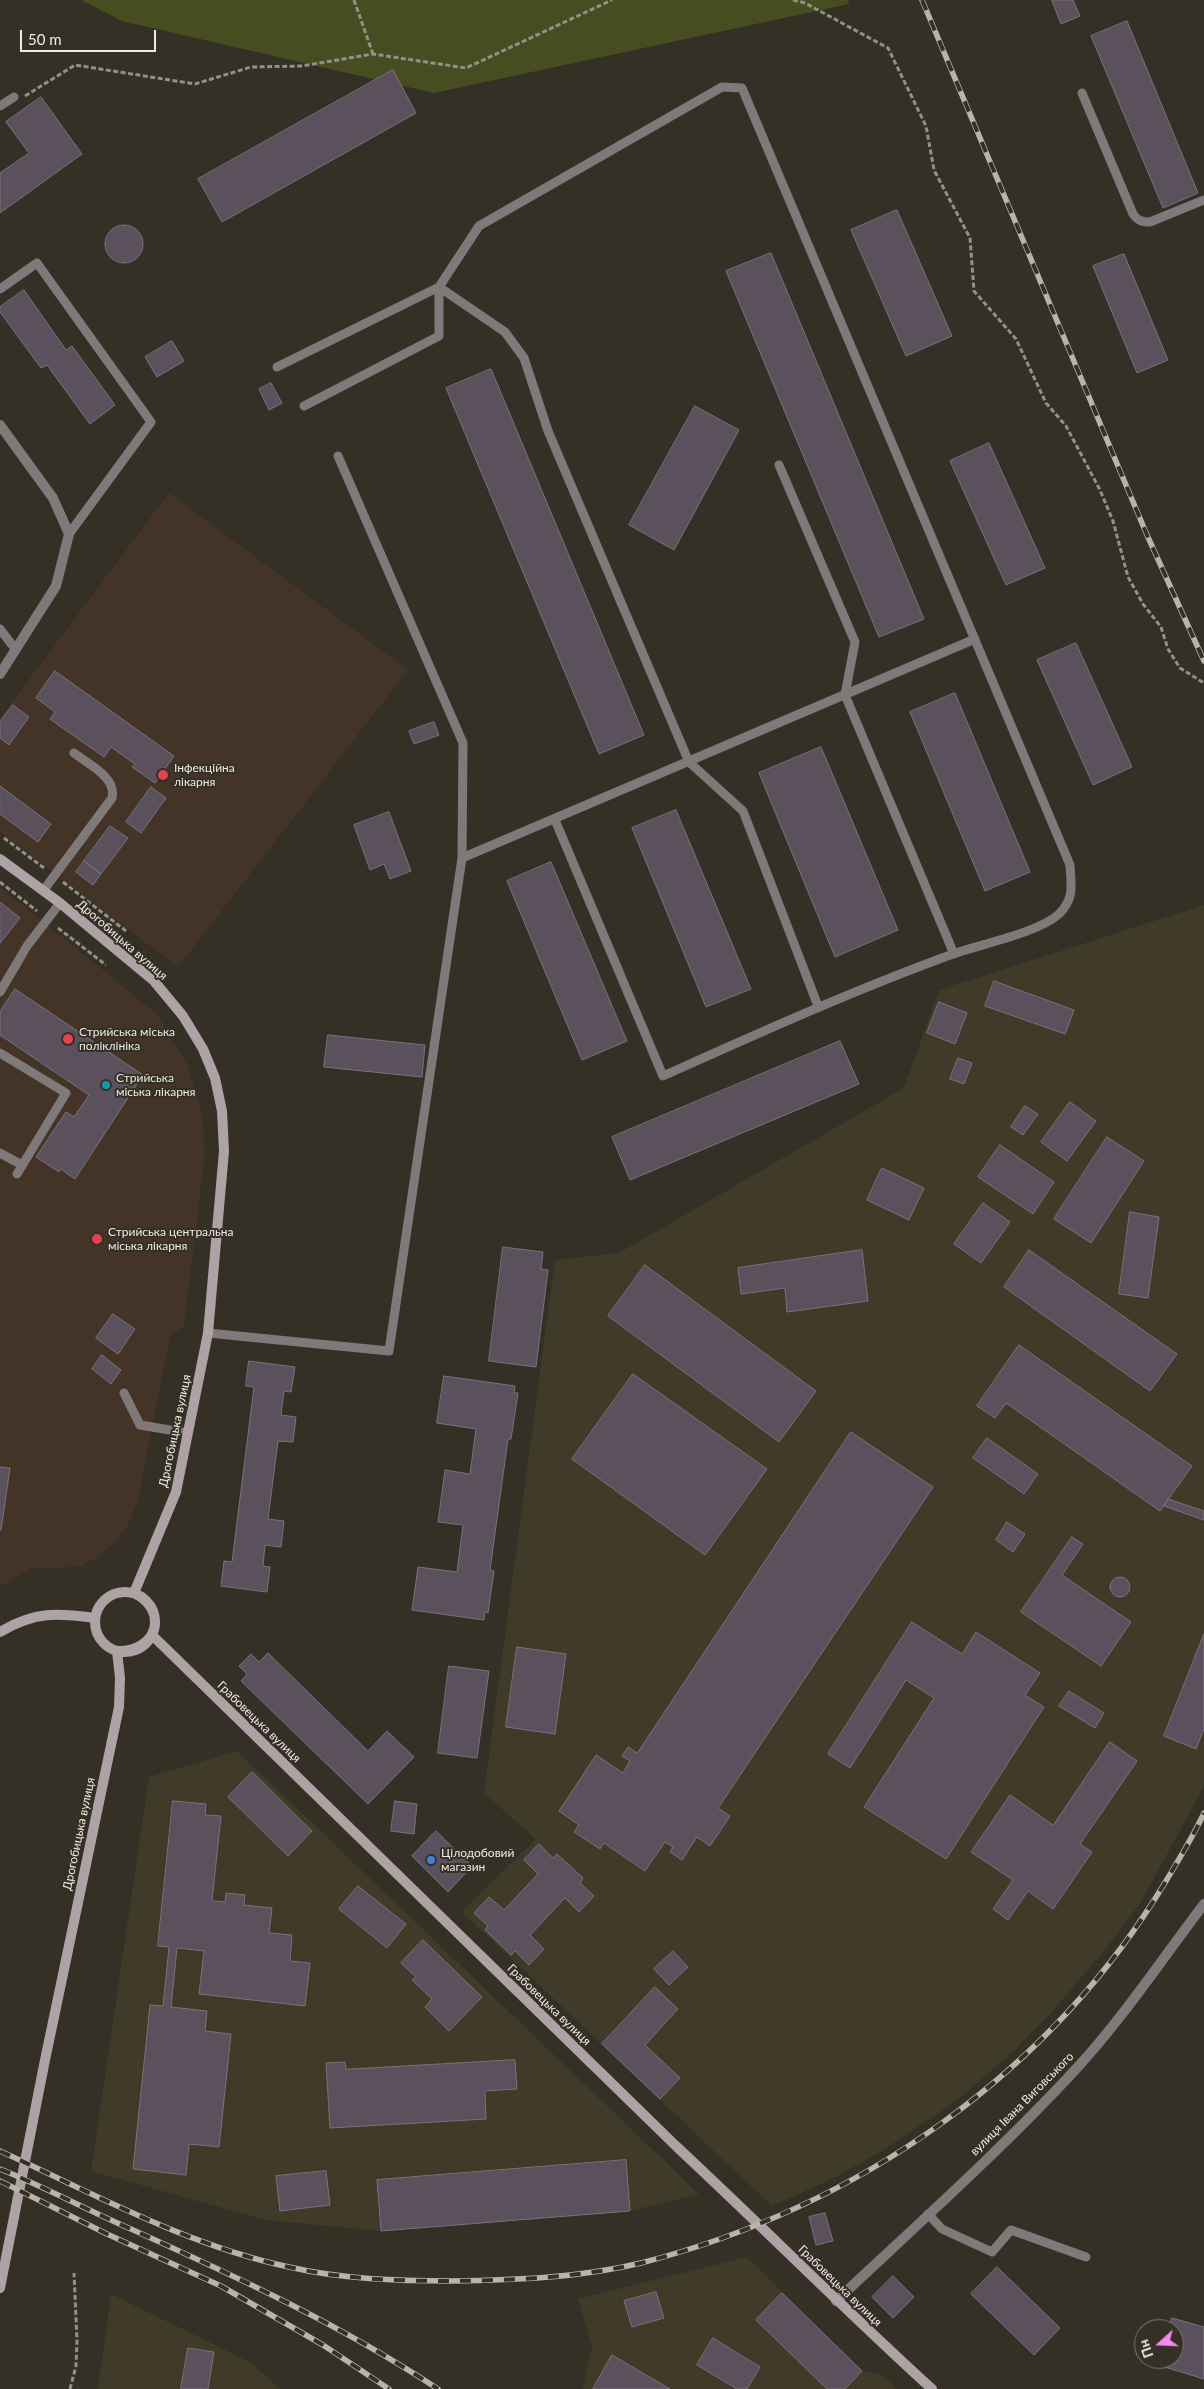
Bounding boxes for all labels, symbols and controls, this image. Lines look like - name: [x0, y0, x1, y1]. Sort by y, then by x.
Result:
- scale bar: [22, 20, 159, 52]
- text: 50 m: [28, 30, 62, 48]
- place label: Інфекційна лікарня: [174, 761, 235, 789]
- marker: Інфекційна лікарня: [156, 768, 170, 782]
- street label: Дрогобицька вулиця: [74, 897, 170, 983]
- place label: Стрийська міська поліклініка: [79, 1025, 175, 1053]
- marker: Стрийська міська поліклініка: [61, 1032, 75, 1046]
- place label: Стрийська міська лікарня: [116, 1071, 196, 1099]
- marker: Стрийська міська лікарня: [100, 1079, 112, 1091]
- place label: Стрийська центральна міська лікарня: [108, 1225, 234, 1253]
- marker: Стрийська центральна міська лікарня: [90, 1232, 104, 1246]
- street label: Дрогобицька вулиця: [156, 1373, 194, 1489]
- street label: Грабовецька вулиця: [214, 1678, 304, 1766]
- street label: Дрогобицька вулиця: [60, 1776, 98, 1892]
- place label: Цілодобовий магазин: [441, 1846, 514, 1874]
- marker: Цілодобовий магазин: [425, 1854, 437, 1866]
- street label: Грабовецька вулиця: [504, 1961, 594, 2049]
- street label: вулиця Івана Виговського: [967, 2049, 1077, 2159]
- street label: Грабовецька вулиця: [795, 2242, 885, 2330]
- north arrow: [1134, 2319, 1184, 2369]
- text: Пн: [1134, 2337, 1156, 2360]

